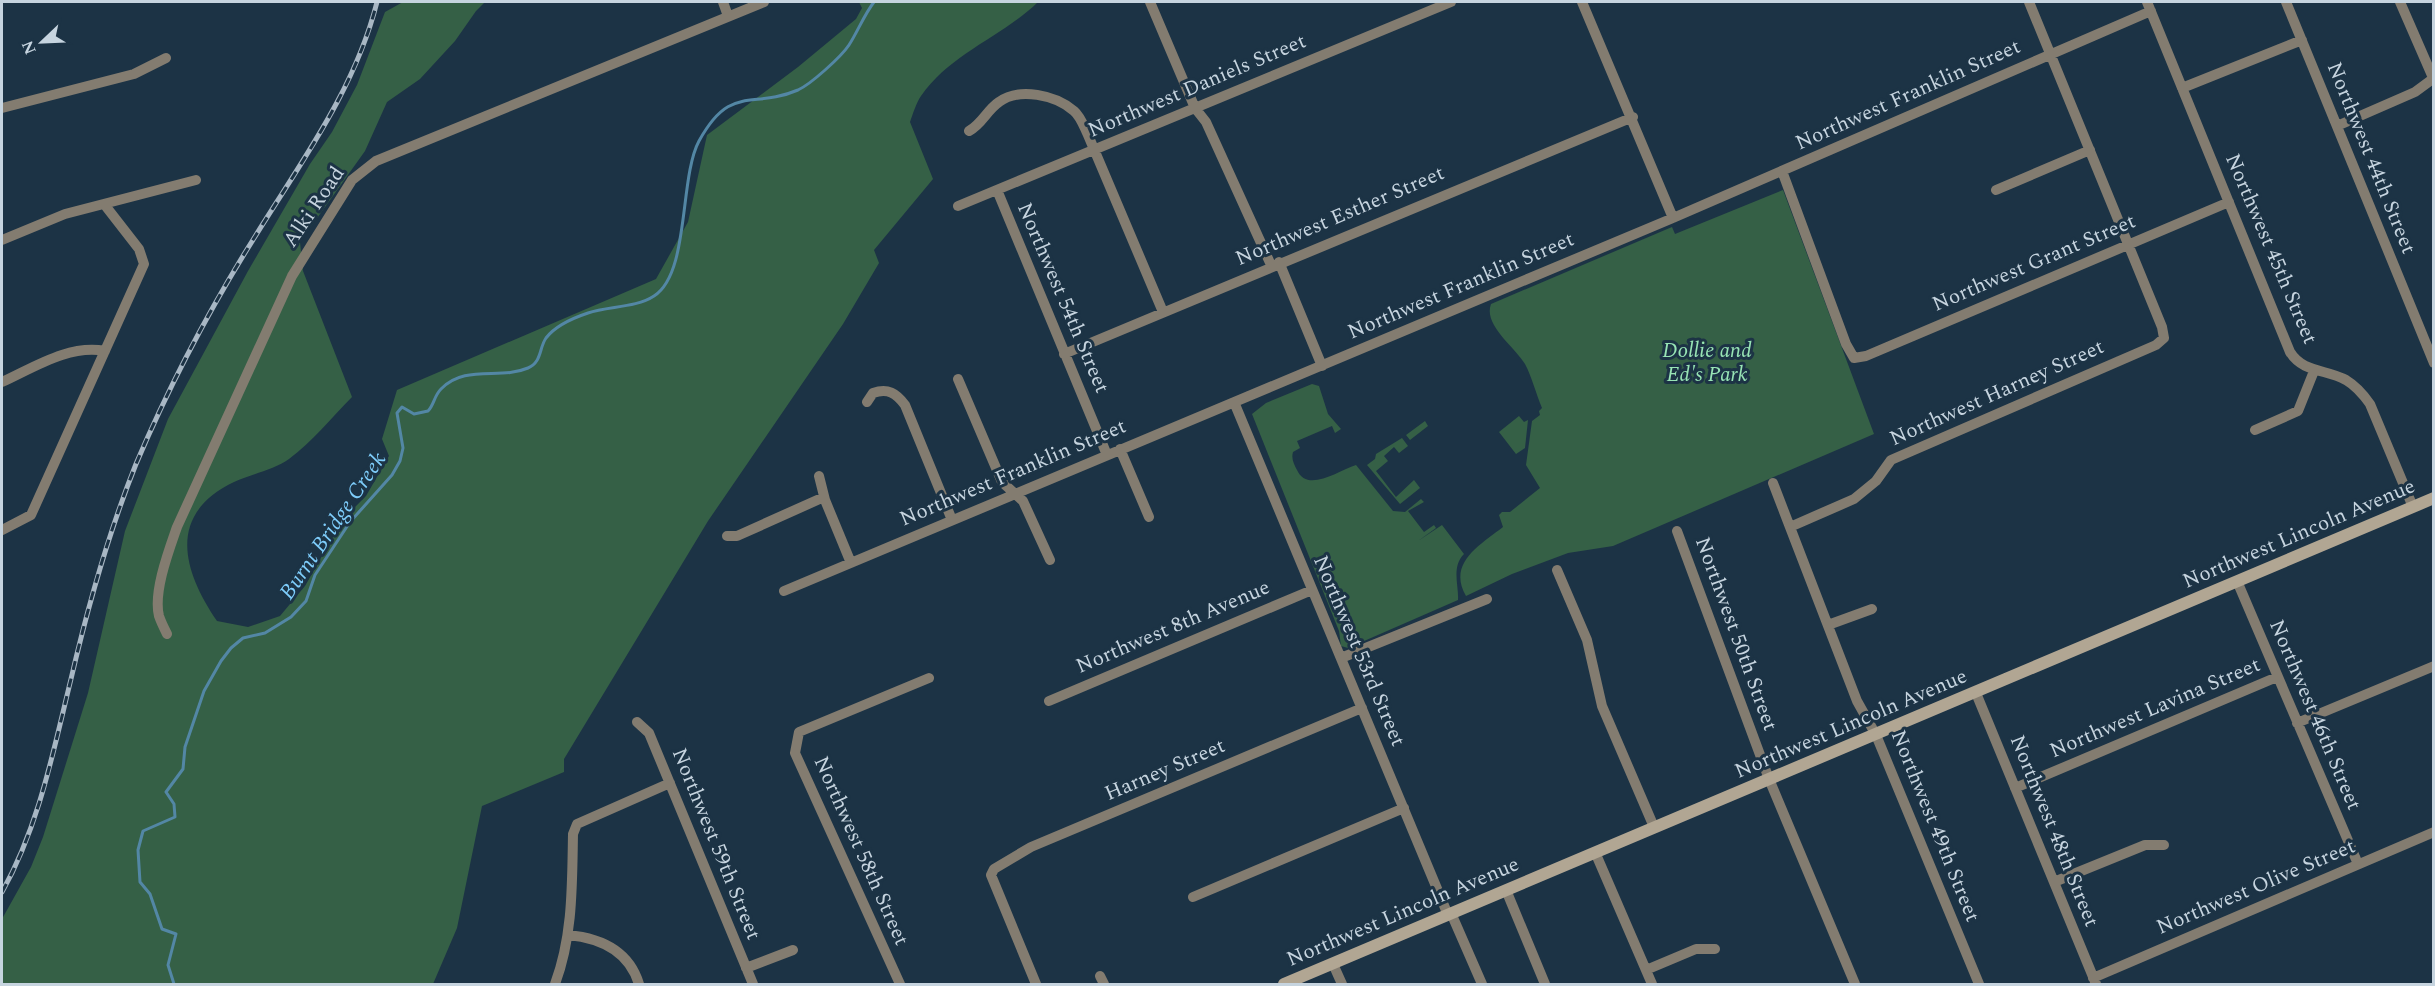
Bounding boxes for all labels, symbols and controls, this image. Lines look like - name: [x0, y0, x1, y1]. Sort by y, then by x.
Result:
- north arrow: [12, 12, 72, 72]
- street label: Northwest Daniels Street: [1083, 25, 1311, 147]
- street label: Northwest Franklin Street: [1790, 31, 2026, 159]
- text: N: [16, 37, 43, 58]
- street label: Northwest 44th Street: [2318, 57, 2424, 259]
- street label: Northwest 45th Street: [2216, 149, 2326, 349]
- street label: Northwest Esther Street: [1230, 157, 1450, 275]
- street label: Alki Road: [275, 160, 353, 254]
- street label: Northwest 54th Street: [1008, 198, 1118, 398]
- street label: Northwest Grant Street: [1927, 206, 2141, 320]
- street label: Northwest Franklin Street: [1343, 224, 1579, 348]
- street label: Northwest Harney Street: [1885, 331, 2109, 455]
- park label: Dollie and Ed's Park: [1662, 335, 1752, 391]
- street label: Northwest Franklin Street: [895, 411, 1131, 535]
- water label: Burnt Bridge Creek: [271, 445, 395, 607]
- street label: Northwest Lincoln Avenue: [2178, 470, 2420, 598]
- street label: Northwest 50th Street: [1686, 532, 1786, 736]
- street label: Northwest 53rd Street: [1304, 550, 1414, 752]
- street label: Northwest 8th Avenue: [1071, 572, 1275, 682]
- street label: Northwest 46th Street: [2260, 615, 2370, 815]
- street label: Northwest Lavina Street: [2045, 649, 2265, 767]
- street label: Northwest Lincoln Avenue: [1730, 660, 1972, 788]
- street label: Northwest 49th Street: [1882, 725, 1988, 927]
- street label: Harney Street: [1100, 730, 1230, 810]
- street label: Northwest 48th Street: [2001, 730, 2107, 932]
- street label: Northwest 59th Street: [663, 743, 769, 945]
- street label: Northwest 58th Street: [805, 751, 917, 951]
- street label: Northwest Olive Street: [2151, 831, 2361, 943]
- street label: Northwest Lincoln Avenue: [1282, 848, 1524, 976]

